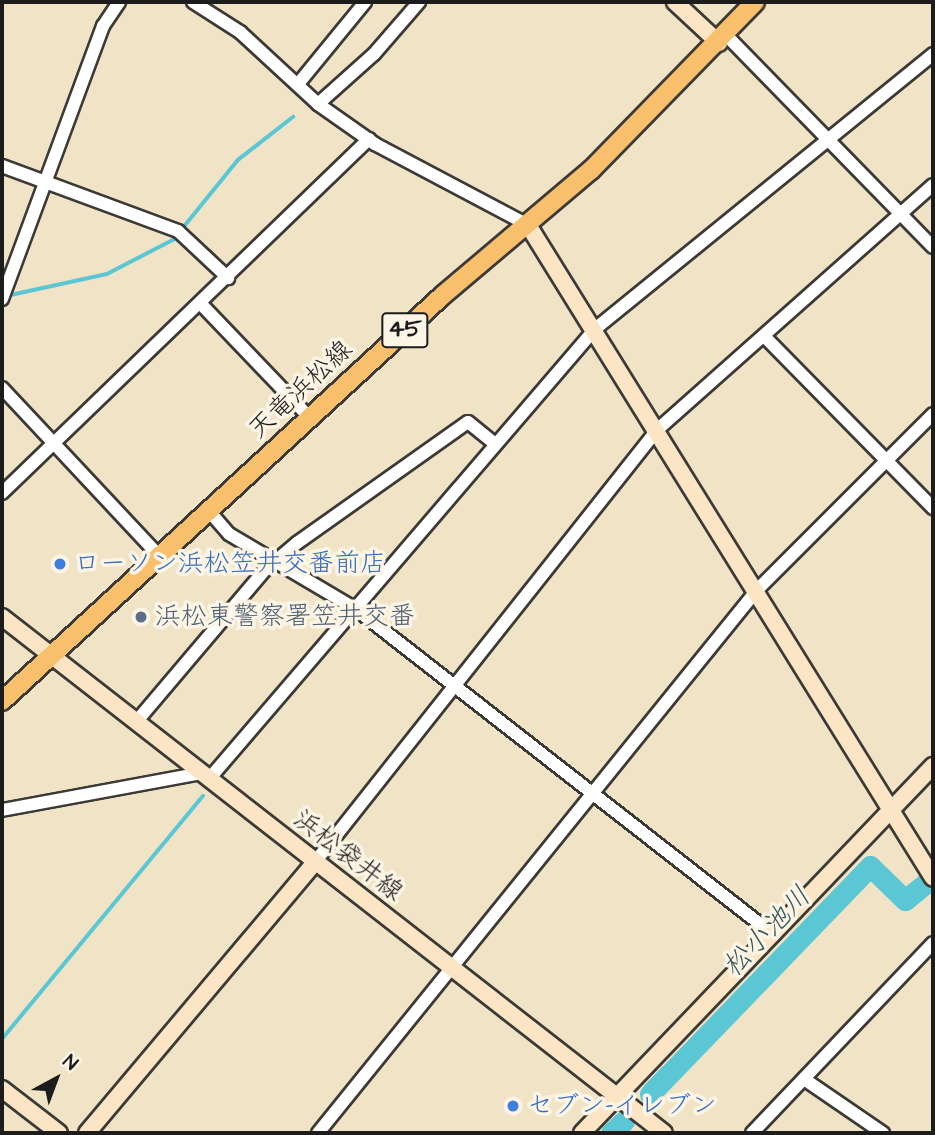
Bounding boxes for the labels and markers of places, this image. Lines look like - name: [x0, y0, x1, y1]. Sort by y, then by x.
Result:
- place label: ローソン浜松笠井交番前店: [74, 548, 386, 580]
- marker: ローソン浜松笠井交番前店: [52, 556, 68, 572]
- place label: 浜松東警察署笠井交番: [155, 601, 415, 633]
- marker: 浜松東警察署笠井交番: [133, 609, 149, 625]
- place label: セブン-イレブン: [527, 1090, 717, 1122]
- marker: セブン-イレブン: [505, 1098, 521, 1114]

